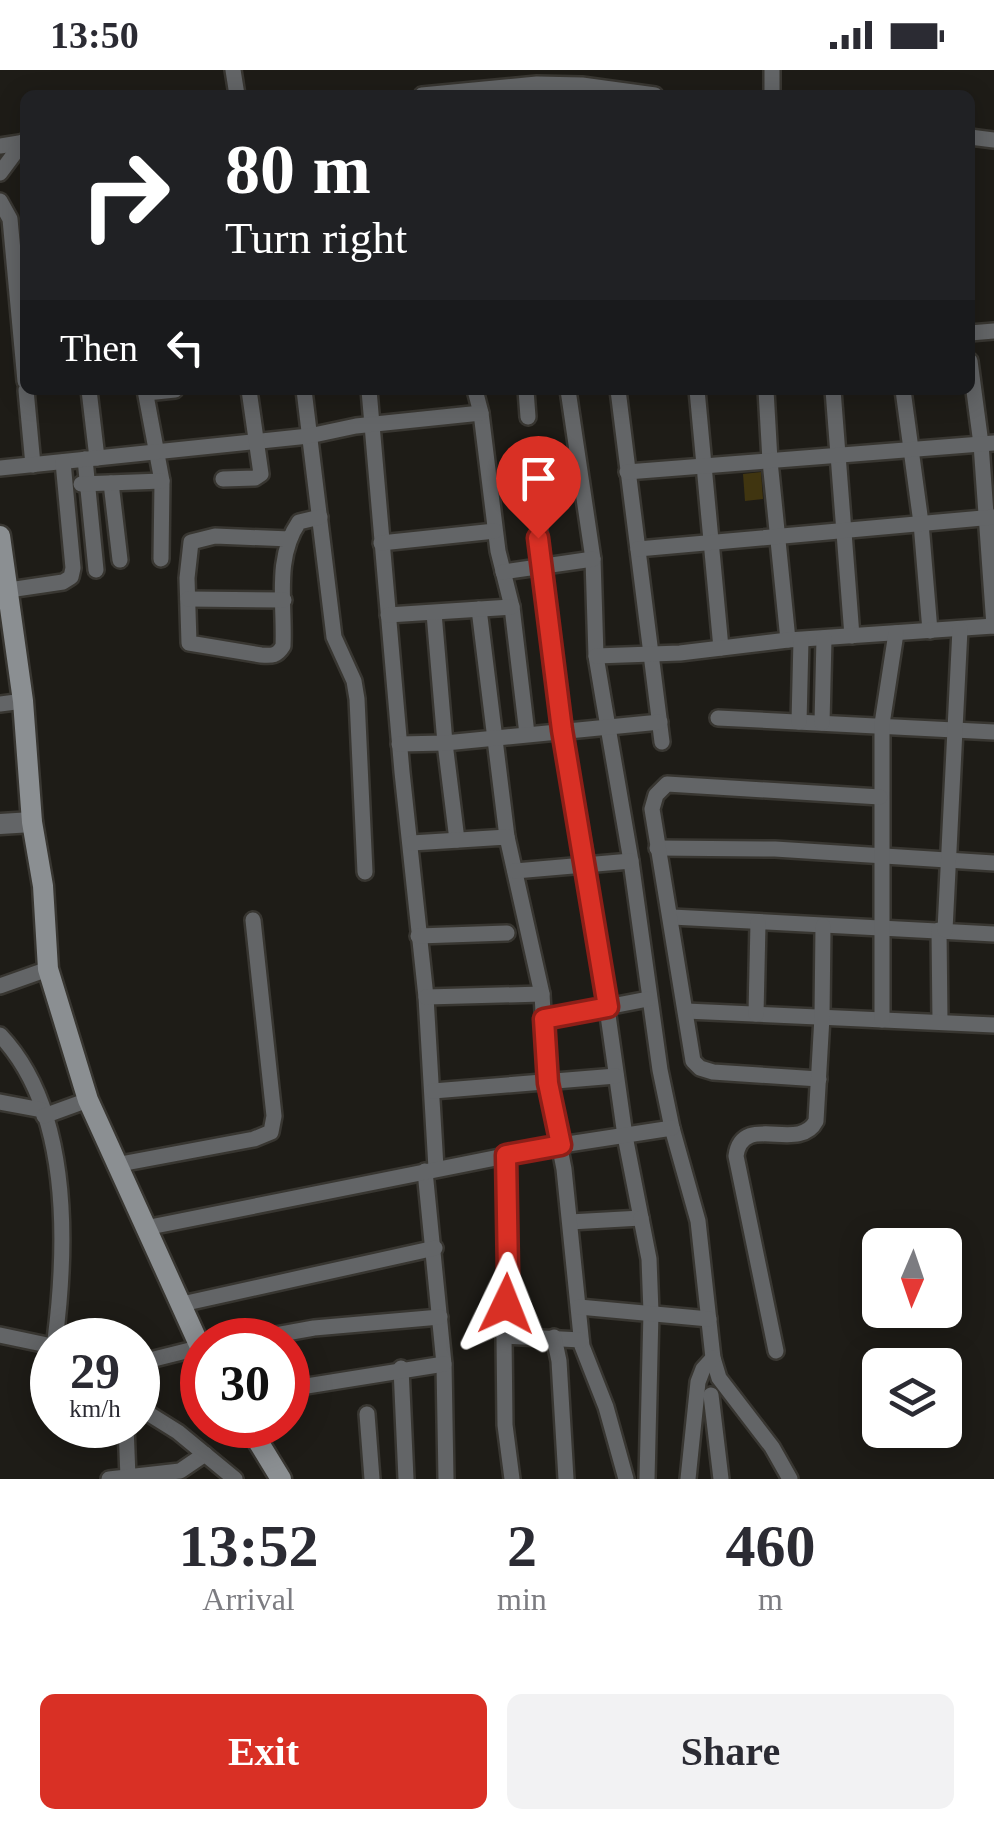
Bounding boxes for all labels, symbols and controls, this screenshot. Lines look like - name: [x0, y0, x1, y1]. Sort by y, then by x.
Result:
- text: 13:50: [50, 14, 139, 56]
- icon: right: [60, 130, 190, 260]
- text: 80 m: [225, 131, 371, 208]
- text: Turn right: [225, 213, 407, 263]
- icon: left: [158, 320, 213, 375]
- text: Then: [60, 327, 138, 369]
- pin: [496, 436, 581, 539]
- icon: arrive: [511, 451, 566, 506]
- north arrow: [862, 1228, 962, 1328]
- map controls: [862, 1228, 962, 1448]
- position arrow: [454, 1252, 558, 1356]
- speed limit sign: 30: [180, 1318, 310, 1448]
- text: 29: [70, 1343, 120, 1399]
- button: layers: [862, 1348, 962, 1448]
- text: km/h: [69, 1395, 121, 1422]
- text: 13:52: [179, 1513, 319, 1579]
- text: 2: [507, 1513, 537, 1579]
- text: 460: [725, 1513, 815, 1579]
- text: Arrival: [202, 1581, 295, 1617]
- text: min: [497, 1581, 547, 1617]
- text: m: [758, 1581, 783, 1617]
- button: Exit: [40, 1694, 487, 1809]
- button: Share: [507, 1694, 954, 1809]

